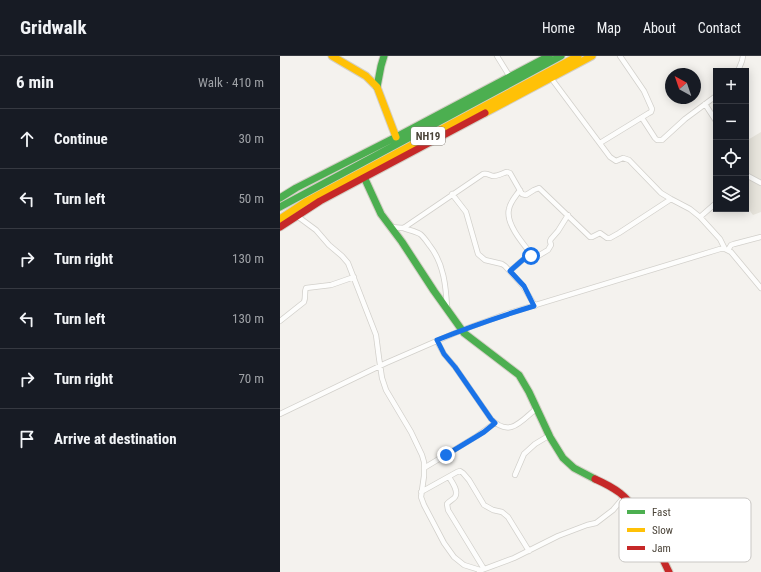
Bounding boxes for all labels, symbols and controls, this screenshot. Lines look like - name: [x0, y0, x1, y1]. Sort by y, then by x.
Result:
- text: Gridwalk: [20, 16, 86, 39]
- text: Home: [542, 20, 575, 36]
- text: Map: [597, 20, 621, 36]
- text: About: [643, 20, 676, 36]
- text: Contact: [698, 20, 741, 36]
- north arrow: [665, 68, 701, 104]
- map controls: [713, 68, 749, 212]
- button: +: [713, 68, 749, 104]
- text: 6 min: [16, 72, 54, 92]
- text: Walk · 410 m: [198, 75, 264, 90]
- button: −: [713, 104, 749, 140]
- road number: NH19: [411, 127, 445, 145]
- icon: ahead: [16, 128, 38, 150]
- text: Continue: [54, 130, 108, 148]
- text: 30 m: [238, 131, 264, 146]
- button: locate: [713, 140, 749, 176]
- button: layers: [713, 176, 749, 212]
- icon: left: [16, 188, 38, 210]
- text: Turn left: [54, 190, 105, 208]
- text: 50 m: [238, 191, 264, 206]
- route start: [522, 247, 540, 265]
- icon: right: [16, 248, 38, 270]
- text: Turn right: [54, 250, 113, 268]
- text: 130 m: [232, 251, 264, 266]
- icon: left: [16, 308, 38, 330]
- text: Turn left: [54, 310, 105, 328]
- text: 130 m: [232, 311, 264, 326]
- icon: right: [16, 368, 38, 390]
- text: Turn right: [54, 370, 113, 388]
- text: 70 m: [238, 371, 264, 386]
- icon: arrive: [16, 428, 38, 450]
- text: Arrive at destination: [54, 430, 177, 448]
- route end: [437, 446, 455, 464]
- legend: [619, 498, 751, 562]
- text: Fast: [652, 506, 671, 519]
- text: Slow: [652, 524, 673, 537]
- text: Jam: [652, 542, 671, 555]

